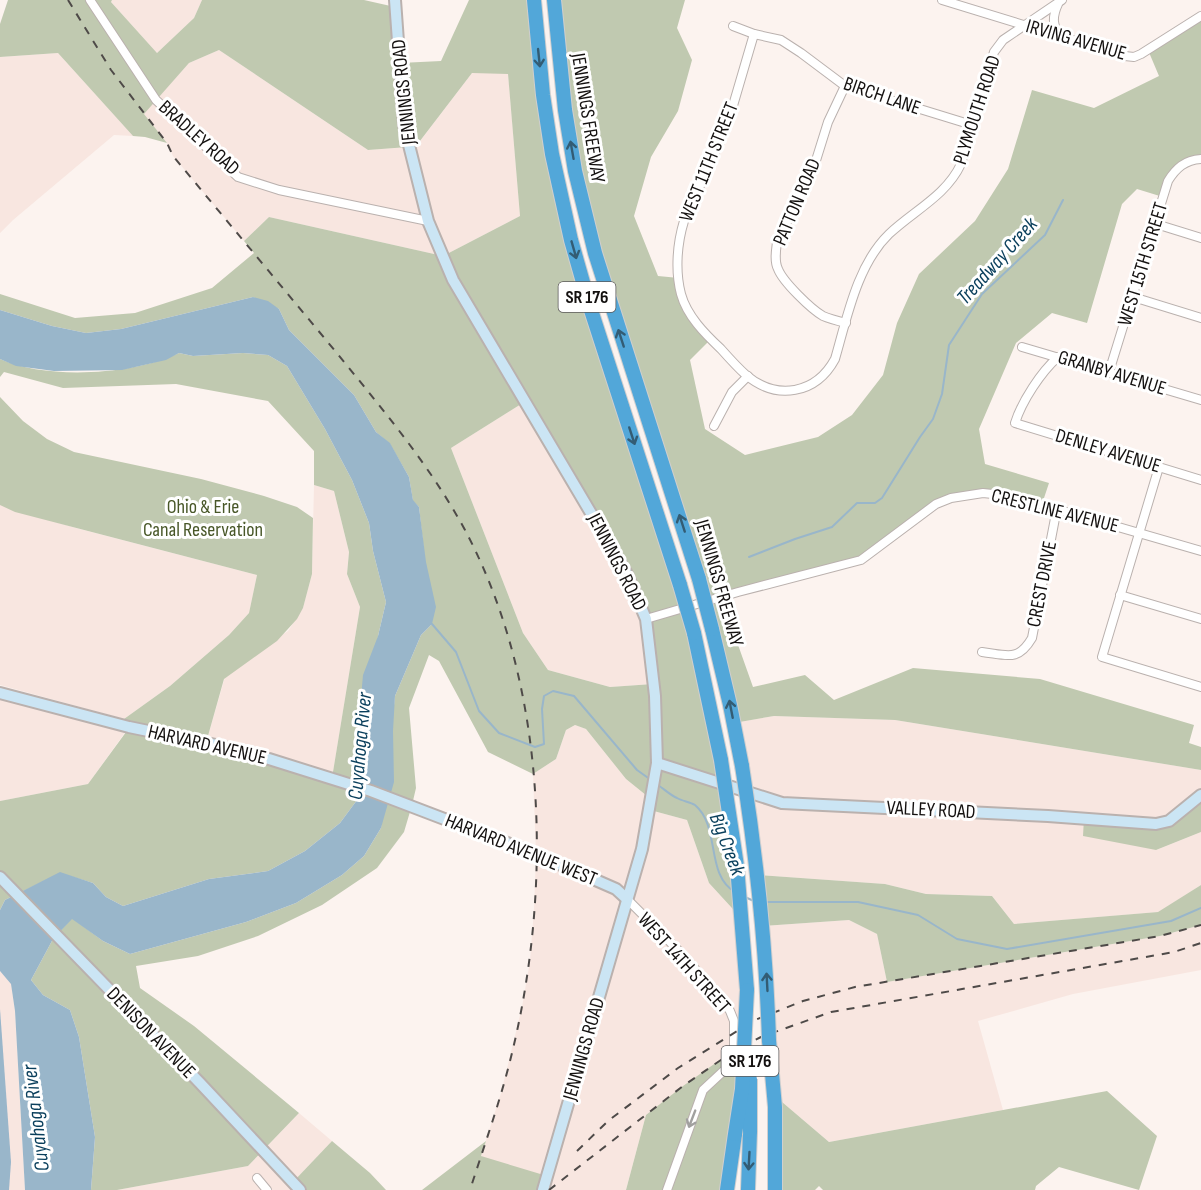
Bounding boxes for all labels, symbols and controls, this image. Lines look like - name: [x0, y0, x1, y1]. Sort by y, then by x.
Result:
- street label: IRVING AVENUE: [1023, 14, 1129, 66]
- street label: JENNINGS ROAD: [387, 38, 422, 147]
- one-way arrow: [534, 48, 545, 68]
- street label: JENNINGS FREEWAY: [566, 51, 610, 185]
- street label: PLYMOUTH ROAD: [948, 52, 1006, 168]
- street label: BIRCH LANE: [840, 72, 924, 120]
- street label: BRADLEY ROAD: [154, 95, 244, 181]
- street label: WEST 11TH STREET: [674, 99, 744, 225]
- one-way arrow: [566, 140, 577, 160]
- street label: PATTON ROAD: [768, 155, 826, 249]
- street label: WEST 15TH STREET: [1113, 199, 1173, 329]
- water label: Treadway Creek: [951, 211, 1043, 310]
- one-way arrow: [569, 240, 580, 259]
- road number: SR 176: [558, 282, 616, 312]
- one-way arrow: [615, 329, 626, 348]
- street label: GRANBY AVENUE: [1055, 345, 1169, 401]
- street label: DENLEY AVENUE: [1052, 424, 1164, 478]
- one-way arrow: [627, 426, 638, 445]
- street label: CRESTLINE AVENUE: [989, 484, 1121, 538]
- park label: Ohio & Erie Canal Reservation: [143, 495, 263, 542]
- street label: JENNINGS ROAD: [582, 508, 652, 615]
- one-way arrow: [676, 514, 687, 533]
- street label: JENNINGS FREEWAY: [689, 516, 749, 650]
- street label: CREST DRIVE: [1022, 539, 1062, 629]
- water label: Cuyahoga River: [343, 690, 377, 801]
- one-way arrow: [725, 700, 736, 719]
- street label: HARVARD AVENUE: [146, 720, 268, 770]
- street label: VALLEY ROAD: [886, 796, 976, 824]
- street label: HARVARD AVENUE WEST: [442, 809, 600, 891]
- water label: Big Creek: [704, 809, 751, 880]
- street label: WEST 14TH STREET: [633, 908, 735, 1018]
- one-way arrow: [762, 972, 773, 992]
- street label: DENISON AVENUE: [102, 982, 200, 1084]
- street label: JENNINGS ROAD: [558, 995, 610, 1104]
- road number: SR 176: [722, 1046, 778, 1076]
- water label: Cuyahoga River: [17, 1062, 55, 1173]
- one-way arrow: [685, 1109, 696, 1128]
- one-way arrow: [744, 1150, 755, 1170]

